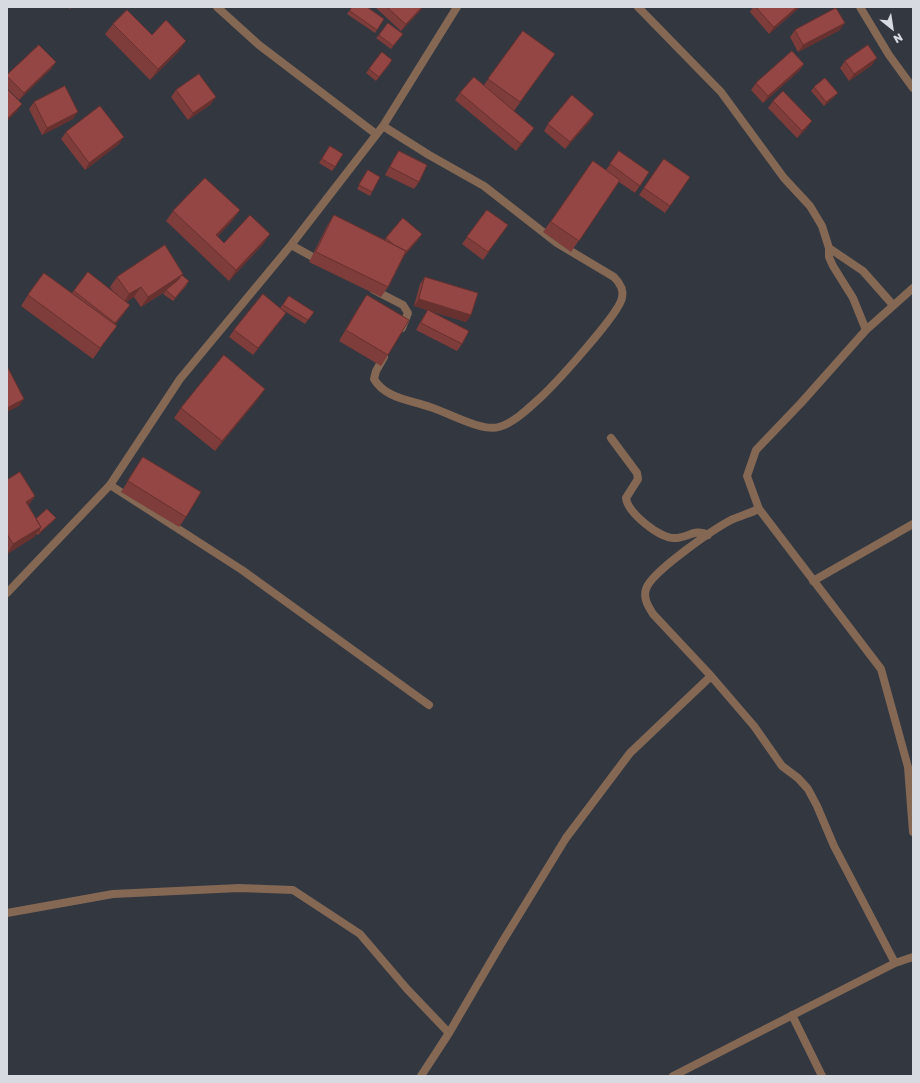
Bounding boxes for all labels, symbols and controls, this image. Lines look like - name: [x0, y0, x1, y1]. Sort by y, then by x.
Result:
- north arrow: [872, 8, 912, 48]
- text: N: [891, 31, 905, 47]

